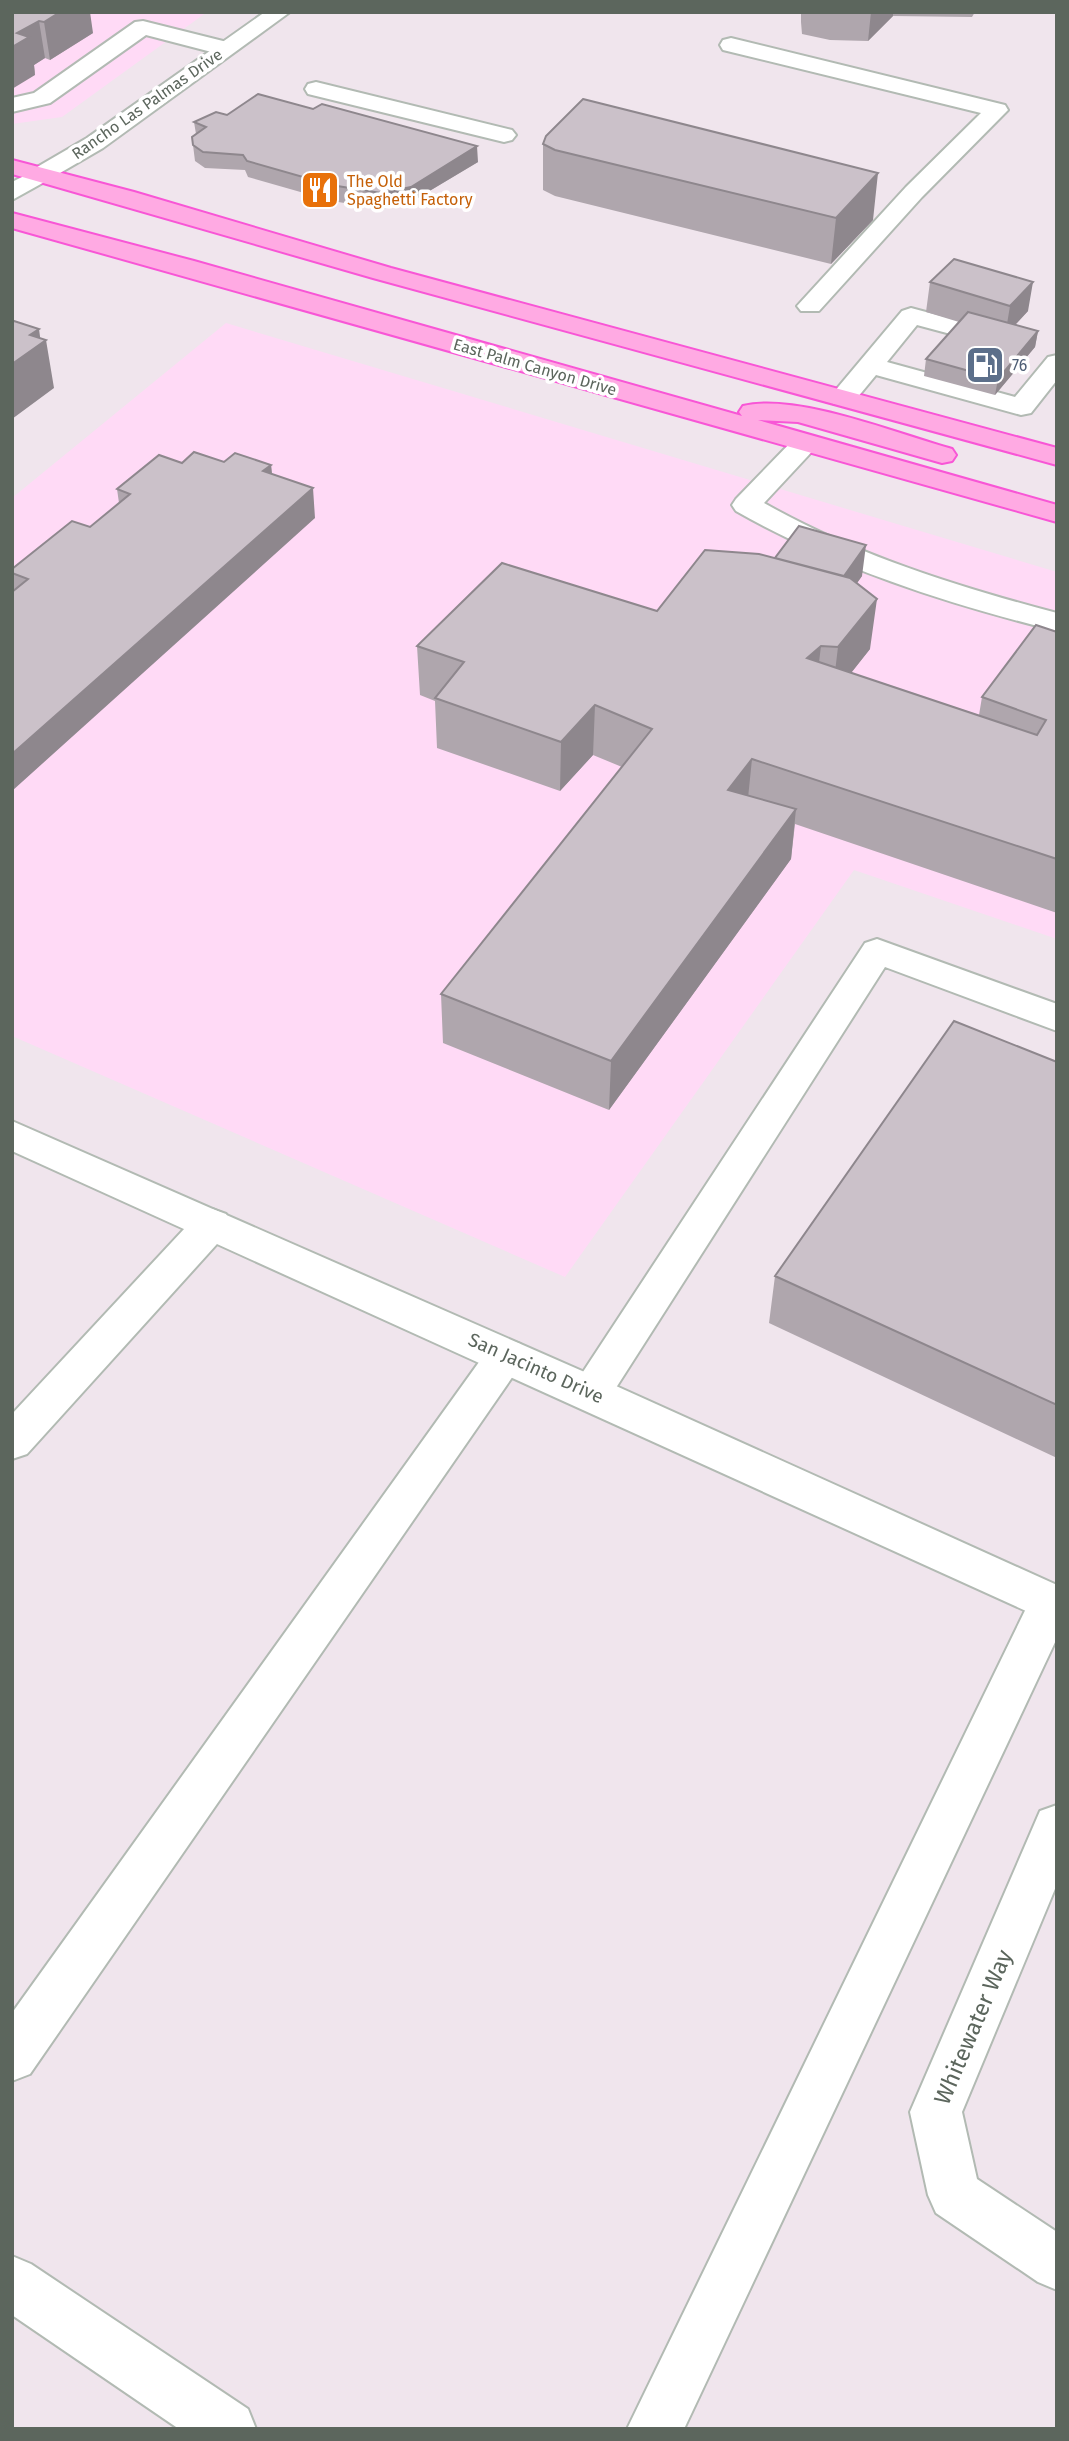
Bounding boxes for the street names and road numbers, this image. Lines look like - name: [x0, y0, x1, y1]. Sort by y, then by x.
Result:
- street label: Rancho Las Palmas Drive: [68, 45, 226, 163]
- street label: East Palm Canyon Drive: [451, 335, 619, 399]
- street label: San Jacinto Drive: [465, 1328, 607, 1408]
- street label: Whitewater Way: [928, 1945, 1018, 2109]

